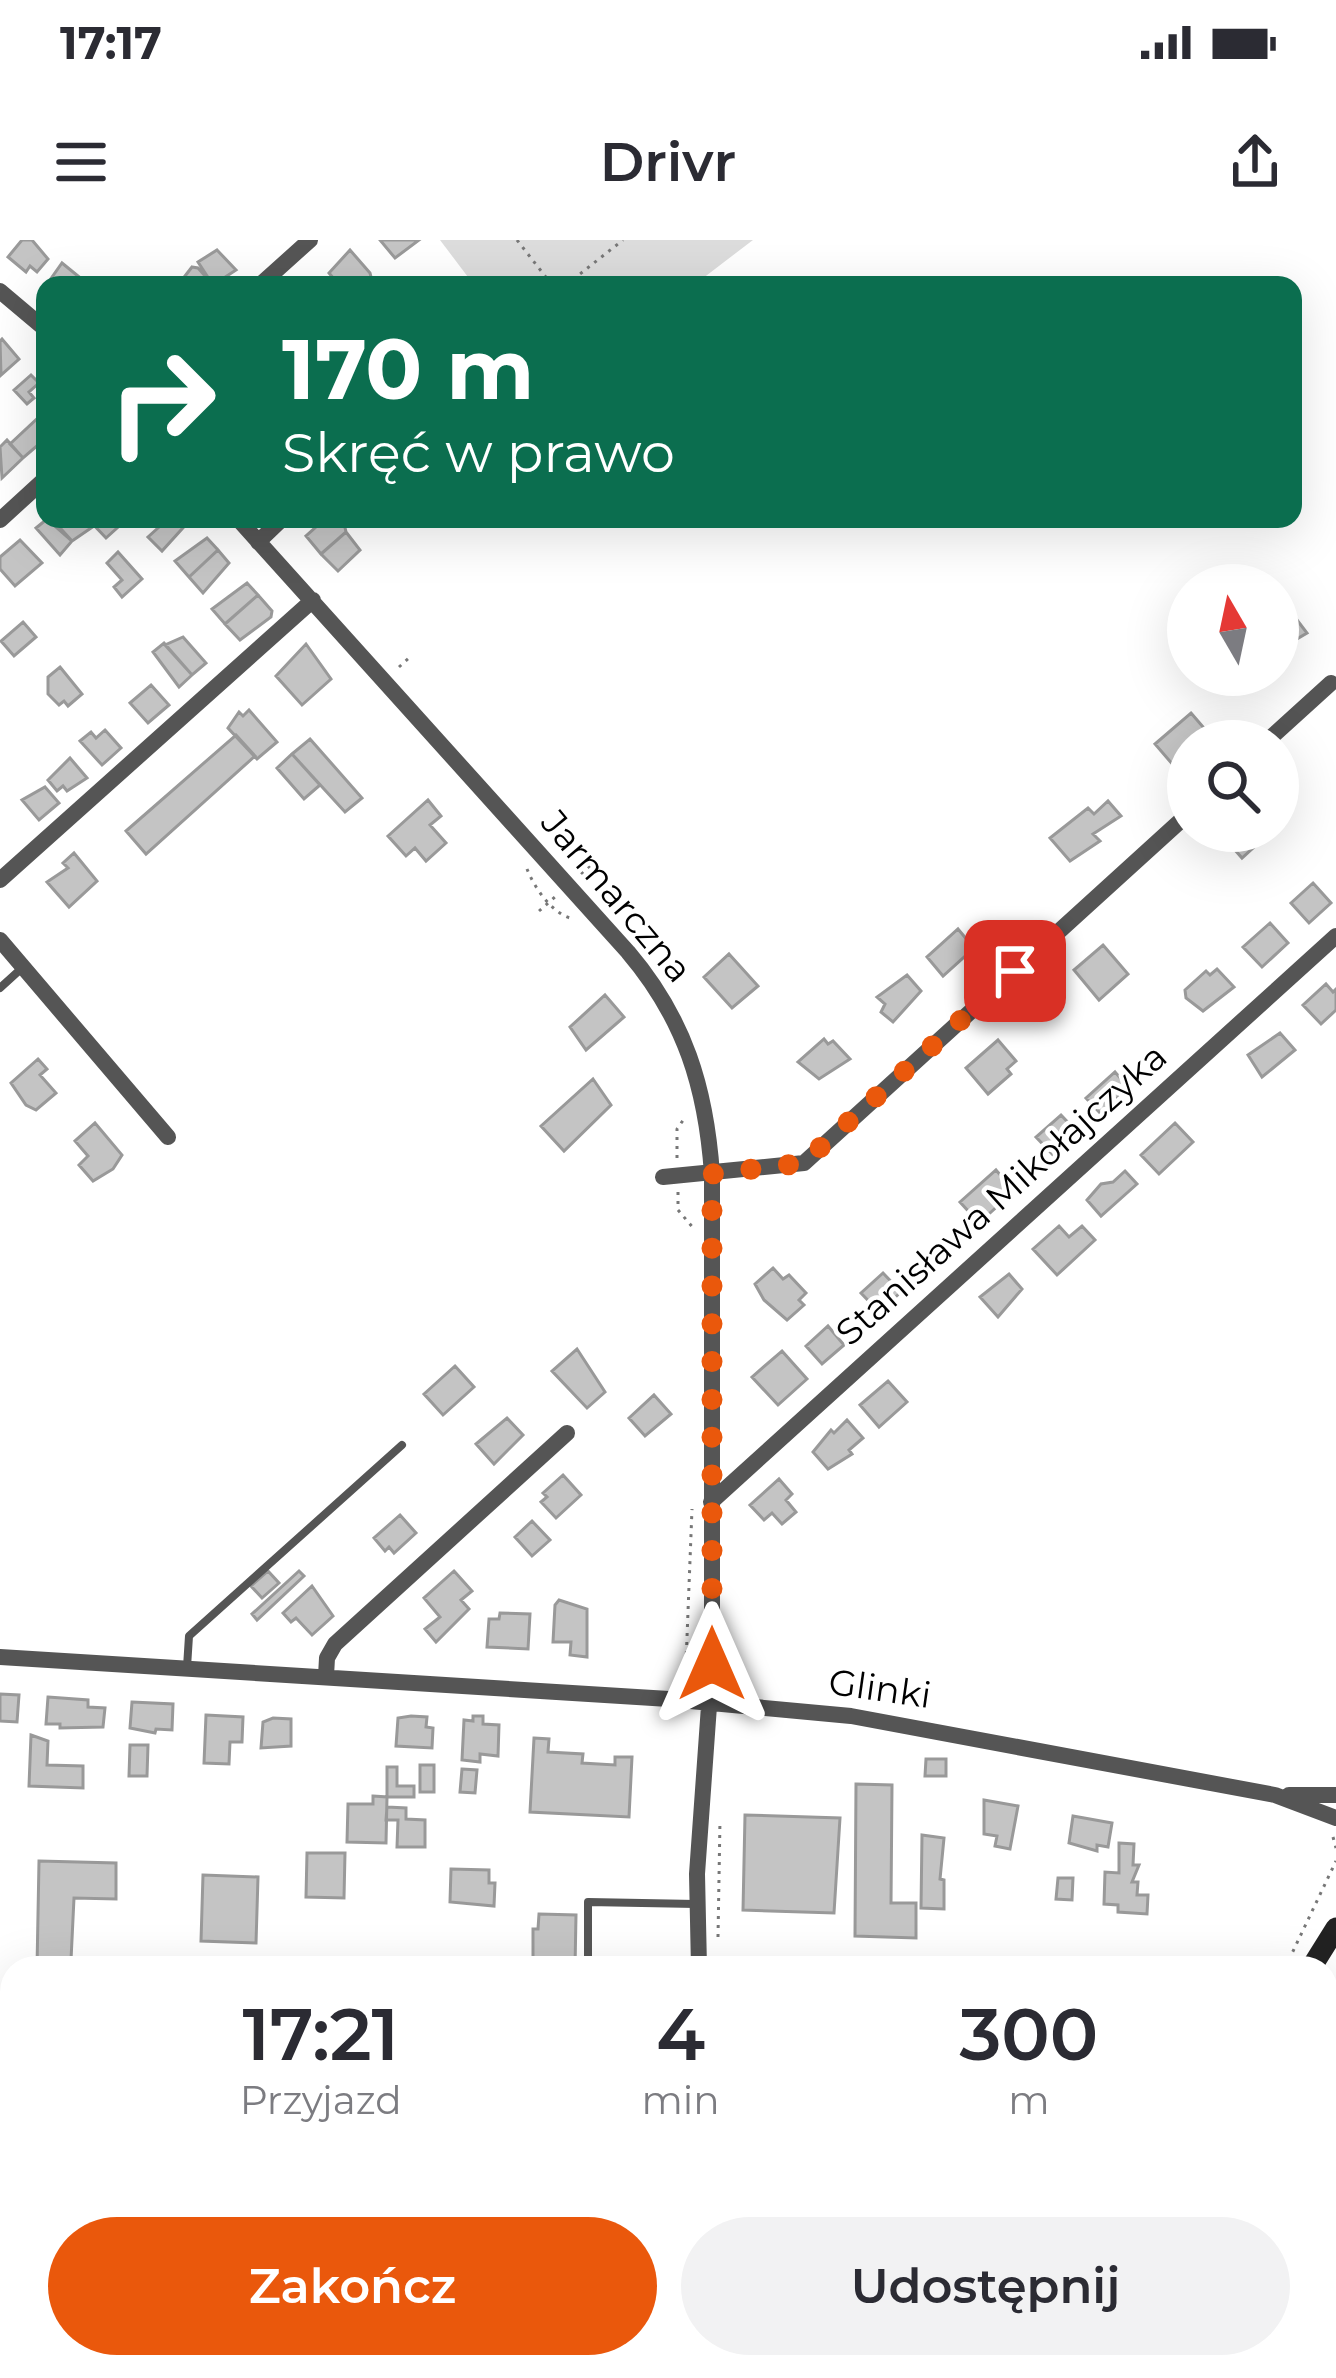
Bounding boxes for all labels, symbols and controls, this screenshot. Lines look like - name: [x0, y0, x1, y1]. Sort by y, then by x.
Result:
- text: 17:17: [60, 15, 162, 70]
- icon: menu: [48, 129, 114, 195]
- text: Drivr: [600, 129, 736, 195]
- icon: share: [1222, 129, 1288, 195]
- text: 170 m: [282, 318, 534, 420]
- icon: right: [84, 324, 240, 480]
- text: Skręć w prawo: [282, 420, 675, 486]
- north arrow: [1167, 564, 1299, 696]
- map controls: [1167, 564, 1299, 852]
- button: search: [1167, 720, 1299, 852]
- street label: Jarmarczna: [532, 800, 702, 991]
- pin: [964, 920, 1066, 1022]
- icon: arrive: [982, 938, 1048, 1004]
- street label: Stanisława Mikołajczyka: [827, 1034, 1175, 1354]
- position arrow: [649, 1601, 775, 1727]
- street label: Glinki: [826, 1659, 934, 1717]
- text: 17:21: [242, 1990, 399, 2078]
- text: 4: [656, 1990, 705, 2078]
- text: 300: [959, 1990, 1098, 2078]
- text: Przyjazd: [240, 2076, 402, 2124]
- text: min: [641, 2076, 720, 2124]
- text: m: [1008, 2076, 1050, 2124]
- button: Zakończ: [48, 2217, 657, 2355]
- button: Udostępnij: [681, 2217, 1290, 2355]

